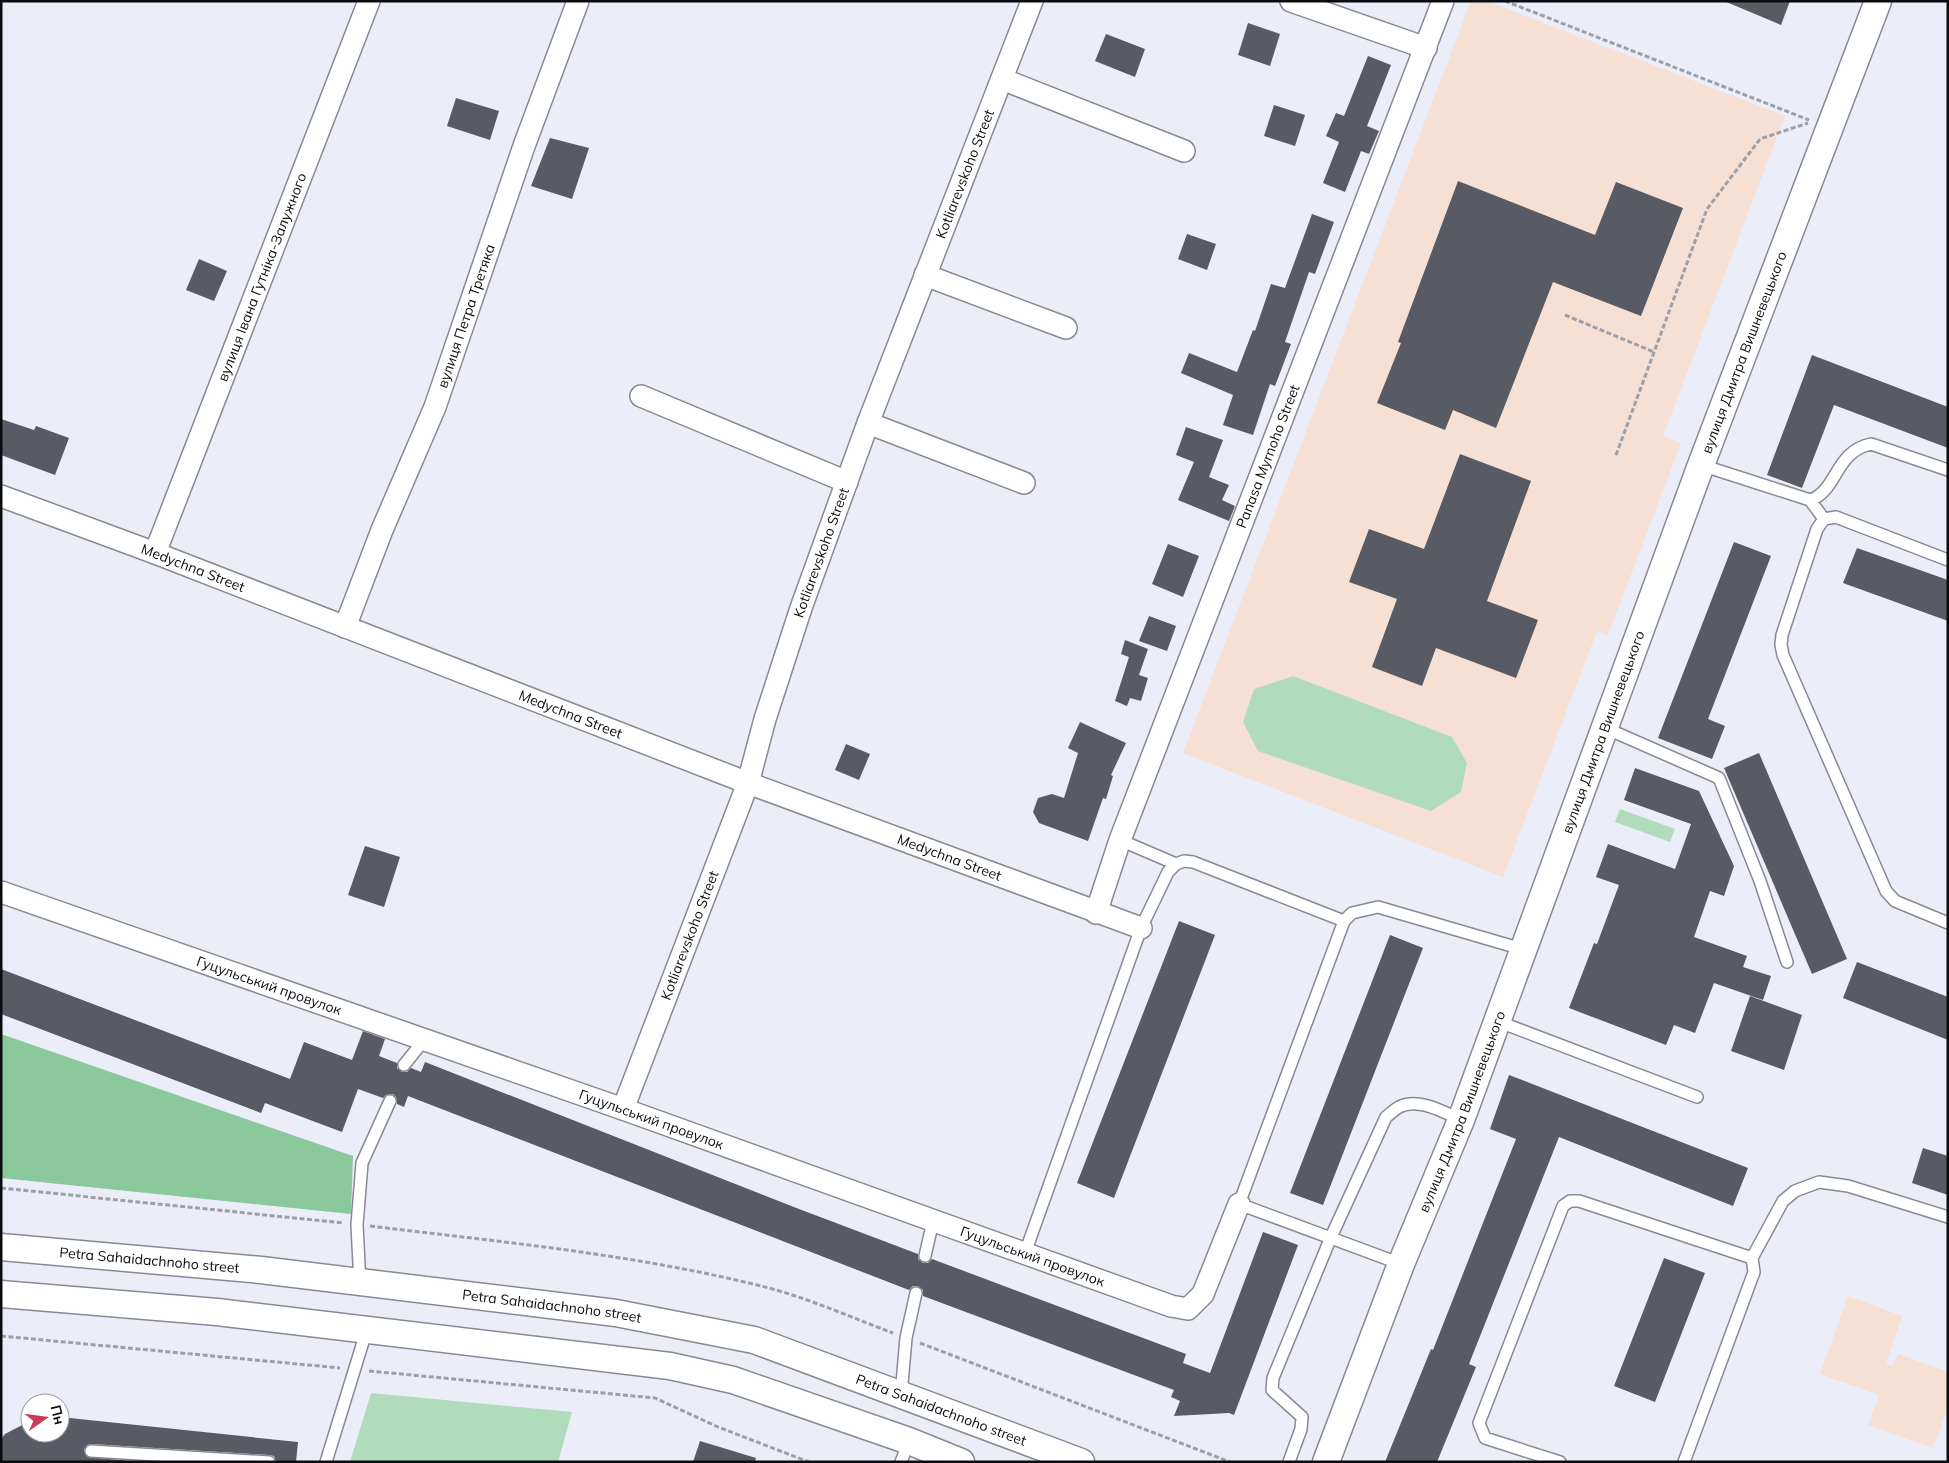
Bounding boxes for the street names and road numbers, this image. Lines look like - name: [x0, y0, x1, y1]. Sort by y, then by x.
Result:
- street label: Kotliarevskoho Street: [932, 107, 998, 241]
- street label: вулиця Івана Гутніка-Залужного: [213, 170, 311, 384]
- street label: вулиця Петра Третяка: [433, 242, 499, 390]
- street label: вулиця Дмитра Вишневецького: [1697, 249, 1791, 456]
- street label: Panasa Myrnoho Street: [1232, 382, 1303, 531]
- street label: Kotliarevskoho Street: [789, 485, 853, 620]
- street label: Medychna Street: [139, 540, 247, 596]
- street label: вулиця Дмитра Вишневецького: [1558, 628, 1649, 836]
- street label: Medychna Street: [516, 686, 625, 742]
- street label: Medychna Street: [895, 830, 1004, 885]
- street label: Kotliarevskoho Street: [657, 868, 723, 1003]
- street label: Гуцульський провулок: [194, 952, 344, 1019]
- street label: вулиця Дмитра Вишневецького: [1415, 1008, 1509, 1215]
- street label: Гуцульський провулок: [577, 1085, 727, 1154]
- street label: Гуцульський провулок: [958, 1222, 1108, 1291]
- street label: Petra Sahaidachnoho street: [59, 1243, 240, 1277]
- street label: Petra Sahaidachnoho street: [461, 1285, 643, 1327]
- street label: Petra Sahaidachnoho street: [853, 1370, 1029, 1450]

